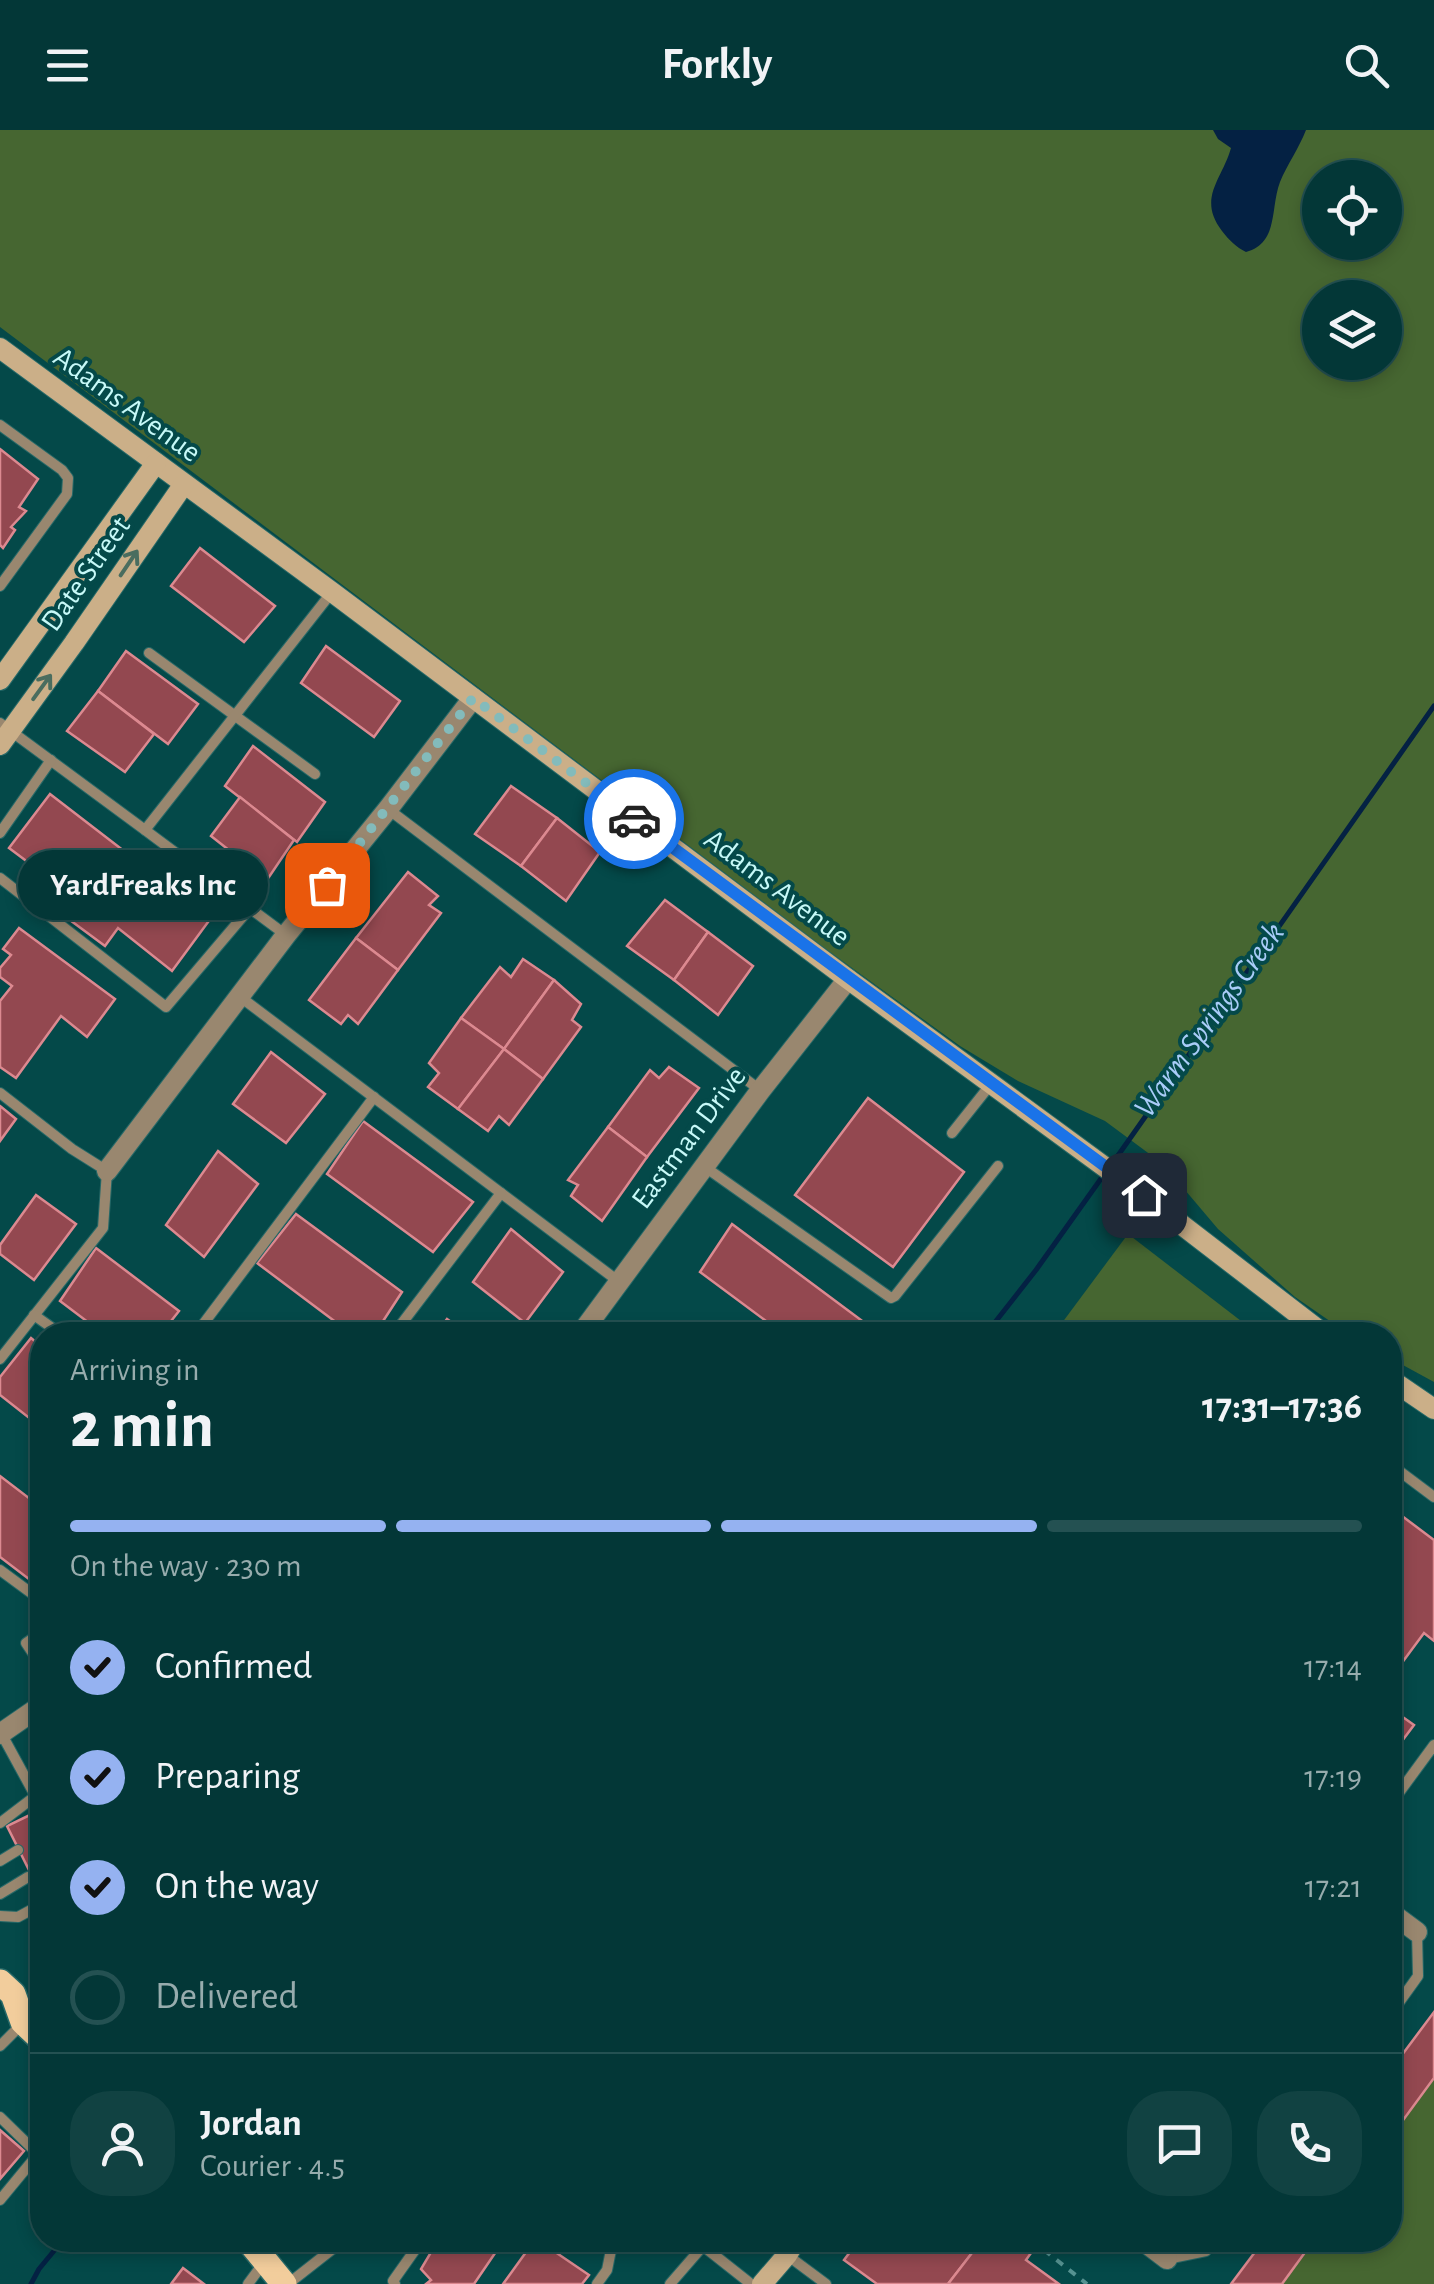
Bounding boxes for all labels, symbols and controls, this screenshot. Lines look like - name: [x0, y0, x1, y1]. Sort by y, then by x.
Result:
- icon: menu: [40, 38, 95, 93]
- icon: search: [1339, 38, 1394, 93]
- text: Forkly: [662, 42, 772, 87]
- map controls: [1302, 160, 1402, 380]
- button: locate: [1302, 160, 1402, 260]
- button: layers: [1302, 280, 1402, 380]
- street label: Adams Avenue: [48, 342, 206, 468]
- street label: Date Street: [36, 511, 136, 637]
- one-way arrow: [118, 550, 139, 578]
- one-way arrow: [32, 674, 53, 701]
- courier: [584, 769, 684, 869]
- icon: car: [607, 792, 662, 847]
- street label: Adams Avenue: [699, 824, 855, 952]
- pin: [285, 843, 370, 928]
- callout: YardFreaks Inc: [17, 850, 267, 920]
- icon: bag: [300, 858, 355, 913]
- text: YardFreaks Inc: [50, 869, 236, 901]
- water label: Warm Springs Creek: [1128, 917, 1291, 1124]
- street label: Eastman Drive: [626, 1062, 752, 1214]
- pin: [1102, 1153, 1187, 1238]
- icon: home: [1117, 1168, 1172, 1223]
- text: Arriving in: [70, 1354, 199, 1386]
- text: 17:31–17:36: [1202, 1388, 1362, 1426]
- text: 2 min: [70, 1394, 214, 1459]
- text: On the way · 230 m: [70, 1550, 302, 1582]
- icon: check: [70, 1640, 125, 1695]
- text: Confirmed: [155, 1648, 312, 1686]
- text: 17:14: [1304, 1651, 1362, 1683]
- icon: check: [70, 1750, 125, 1805]
- text: Preparing: [155, 1758, 300, 1796]
- text: 17:19: [1304, 1761, 1362, 1793]
- icon: check: [70, 1860, 125, 1915]
- text: On the way: [155, 1868, 319, 1906]
- text: 17:21: [1305, 1871, 1362, 1903]
- text: Delivered: [155, 1978, 298, 2016]
- button: person: [70, 2091, 175, 2196]
- button: chat: [1127, 2091, 1232, 2196]
- button: phone: [1257, 2091, 1362, 2196]
- text: Jordan: [200, 2105, 302, 2143]
- text: Courier · 4.5: [200, 2150, 345, 2182]

